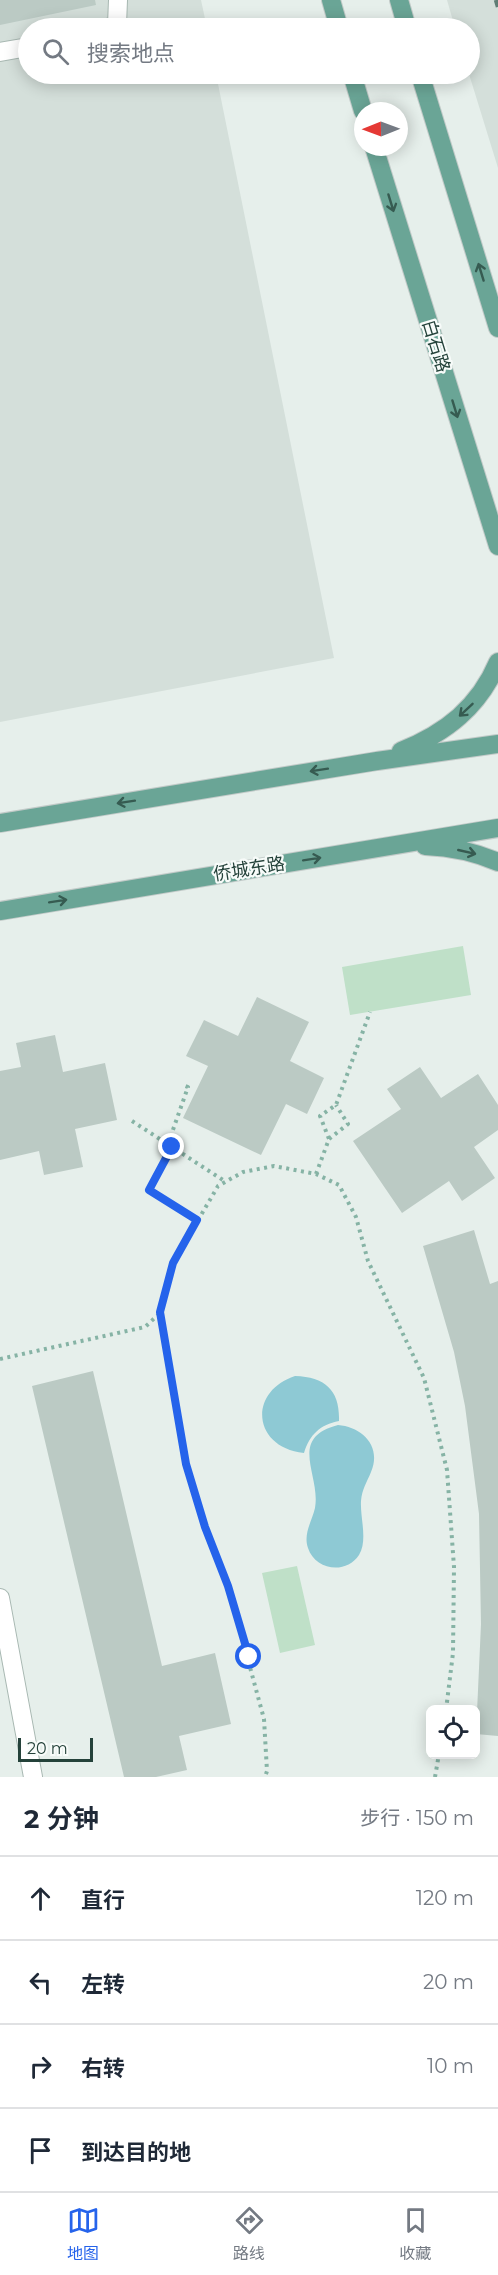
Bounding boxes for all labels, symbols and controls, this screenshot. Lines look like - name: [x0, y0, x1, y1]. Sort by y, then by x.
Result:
- search box: [18, 18, 480, 84]
- icon: search: [39, 35, 72, 68]
- text: 搜索地点: [87, 40, 175, 67]
- north arrow: [354, 102, 408, 156]
- one-way arrow: [386, 193, 397, 212]
- one-way arrow: [475, 263, 486, 282]
- street label: 白石路: [418, 317, 454, 375]
- one-way arrow: [451, 399, 462, 418]
- one-way arrow: [459, 703, 474, 717]
- one-way arrow: [309, 765, 329, 776]
- one-way arrow: [117, 797, 137, 808]
- one-way arrow: [457, 847, 476, 859]
- street label: 侨城东路: [212, 853, 286, 885]
- one-way arrow: [302, 853, 322, 864]
- one-way arrow: [47, 895, 67, 906]
- route end: [158, 1133, 184, 1159]
- route start: [235, 1643, 261, 1669]
- map controls: [426, 1705, 480, 1759]
- button: locate: [426, 1705, 480, 1759]
- scale bar: [18, 1735, 93, 1762]
- text: 20 m: [27, 1739, 68, 1758]
- text: 2 分钟: [24, 1803, 99, 1835]
- text: 步行 · 150 m: [360, 1806, 474, 1830]
- icon: ahead: [24, 1882, 57, 1915]
- text: 120 m: [416, 1886, 474, 1910]
- text: 直行: [81, 1887, 125, 1914]
- icon: left: [24, 1966, 57, 1999]
- text: 20 m: [423, 1970, 474, 1994]
- text: 左转: [81, 1971, 125, 1998]
- icon: right: [24, 2050, 57, 2083]
- text: 10 m: [427, 2054, 474, 2078]
- text: 右转: [81, 2055, 125, 2082]
- icon: arrive: [24, 2134, 57, 2167]
- text: 到达目的地: [81, 2139, 191, 2166]
- tab: 地图: [67, 2204, 100, 2264]
- tab: 路线: [233, 2204, 266, 2264]
- tab: 收藏: [399, 2204, 432, 2264]

